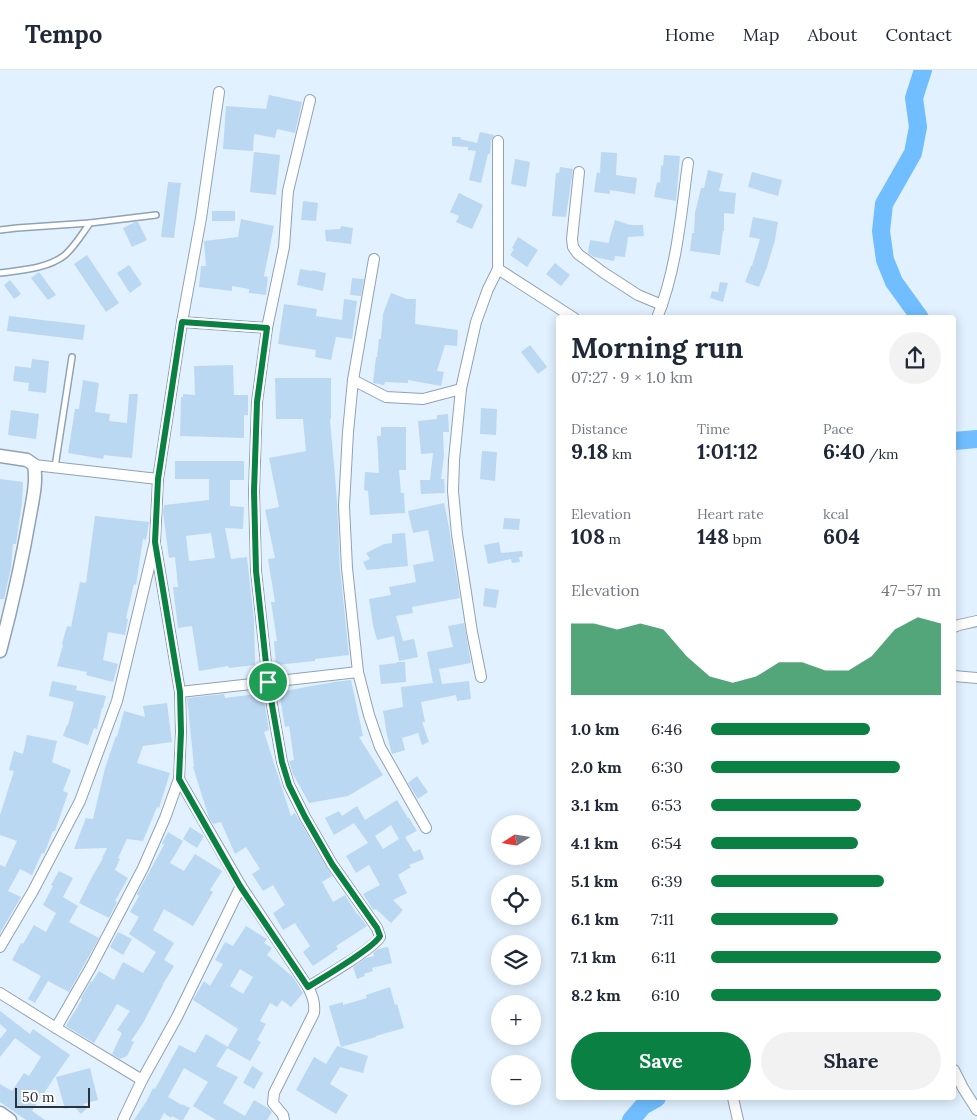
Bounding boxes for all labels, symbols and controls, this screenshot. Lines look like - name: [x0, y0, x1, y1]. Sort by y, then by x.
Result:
- text: Tempo: [25, 19, 102, 50]
- text: Home: [665, 23, 715, 46]
- text: Map: [743, 23, 779, 46]
- text: About: [807, 23, 857, 46]
- text: Contact: [885, 23, 952, 46]
- text: Morning run: [571, 330, 743, 366]
- button: share: [889, 332, 941, 384]
- text: 07:27 · 9 × 1.0 km: [571, 367, 693, 387]
- text: Distance: [571, 420, 628, 438]
- text: Time: [697, 420, 730, 438]
- text: Pace: [823, 420, 854, 438]
- text: 9.18: [571, 438, 608, 465]
- text: 1:01:12: [697, 438, 758, 465]
- text: 6:40: [823, 438, 865, 465]
- text: km: [608, 445, 632, 463]
- text: /km: [865, 445, 899, 463]
- text: Elevation: [571, 505, 631, 523]
- text: Heart rate: [697, 505, 764, 523]
- text: kcal: [823, 505, 849, 523]
- text: 108: [571, 523, 605, 550]
- text: 148: [697, 523, 729, 550]
- text: 604: [823, 523, 860, 550]
- text: m: [605, 530, 621, 548]
- text: bpm: [729, 530, 762, 548]
- text: Elevation: [571, 580, 640, 600]
- text: 47–57 m: [881, 580, 941, 600]
- pin: [247, 661, 289, 703]
- icon: arrive: [254, 668, 282, 696]
- text: 1.0 km: [571, 719, 620, 739]
- text: 6:46: [651, 719, 682, 739]
- text: 2.0 km: [571, 757, 622, 777]
- text: 6:30: [651, 757, 683, 777]
- text: 3.1 km: [571, 795, 619, 815]
- text: 6:53: [651, 795, 682, 815]
- north arrow: [491, 815, 541, 865]
- map controls: [491, 815, 541, 1105]
- text: 4.1 km: [571, 833, 618, 853]
- text: 6:54: [651, 833, 682, 853]
- text: 5.1 km: [571, 871, 618, 891]
- text: 6:39: [651, 871, 682, 891]
- button: locate: [491, 875, 541, 925]
- text: 6.1 km: [571, 909, 619, 929]
- text: 7:11: [651, 909, 674, 929]
- button: layers: [491, 935, 541, 985]
- text: 7.1 km: [571, 947, 616, 967]
- text: 6:11: [651, 947, 676, 967]
- text: 8.2 km: [571, 985, 621, 1005]
- text: 6:10: [651, 985, 680, 1005]
- button: +: [491, 995, 541, 1045]
- button: Save: [571, 1032, 751, 1090]
- button: Share: [761, 1032, 941, 1090]
- button: −: [491, 1055, 541, 1105]
- scale bar: [15, 1085, 90, 1108]
- text: 50 m: [22, 1088, 55, 1106]

